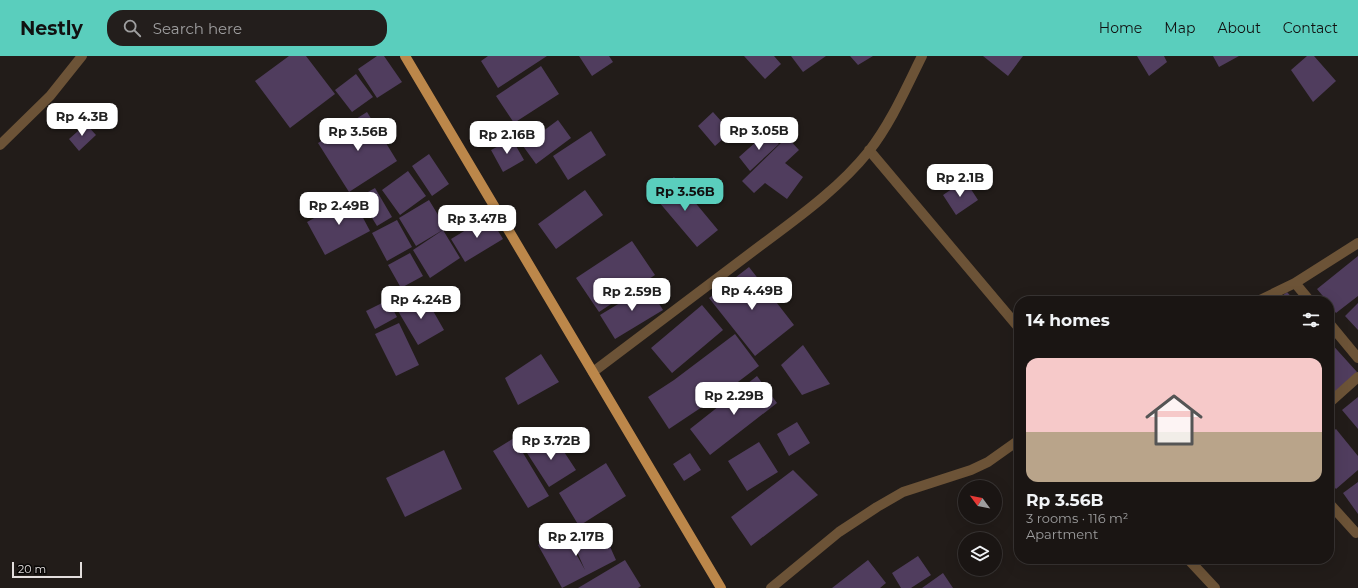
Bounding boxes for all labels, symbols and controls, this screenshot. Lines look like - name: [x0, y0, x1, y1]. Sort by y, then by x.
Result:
- search box: [107, 10, 387, 46]
- text: Nestly: [20, 17, 83, 40]
- icon: search: [121, 17, 143, 39]
- text: Search here: [153, 19, 242, 38]
- text: Home: [1099, 19, 1142, 37]
- text: Map: [1164, 19, 1195, 37]
- text: About: [1217, 19, 1261, 37]
- text: Contact: [1283, 19, 1338, 37]
- pin: Rp 4.3B: [45, 103, 119, 137]
- text: Rp 4.3B: [56, 108, 108, 124]
- pin: Rp 3.05B: [718, 117, 800, 151]
- pin: Rp 3.56B: [317, 118, 399, 152]
- pin: Rp 2.16B: [466, 121, 548, 155]
- text: Rp 3.05B: [729, 122, 789, 138]
- text: Rp 3.56B: [328, 123, 388, 139]
- text: Rp 2.16B: [479, 126, 535, 142]
- pin: Rp 2.1B: [923, 164, 997, 198]
- text: Rp 2.1B: [936, 169, 984, 185]
- pin: Rp 3.56B: [644, 178, 726, 212]
- text: Rp 3.56B: [655, 183, 715, 199]
- pin: Rp 2.49B: [298, 192, 380, 226]
- text: Rp 2.49B: [309, 197, 369, 213]
- pin: Rp 3.47B: [436, 205, 518, 239]
- text: Rp 3.47B: [447, 210, 507, 226]
- pin: Rp 4.49B: [711, 277, 793, 311]
- pin: Rp 2.59B: [591, 278, 673, 312]
- text: Rp 4.49B: [721, 282, 783, 298]
- text: Rp 2.59B: [602, 283, 662, 299]
- pin: Rp 4.24B: [380, 286, 462, 320]
- text: Rp 4.24B: [390, 291, 452, 307]
- icon: filters: [1300, 309, 1322, 331]
- text: 14 homes: [1026, 310, 1110, 330]
- pin: Rp 2.29B: [693, 382, 775, 416]
- icon: home: [1138, 384, 1210, 456]
- text: Rp 2.29B: [704, 387, 764, 403]
- pin: Rp 3.72B: [510, 427, 592, 461]
- text: Rp 3.72B: [522, 432, 580, 448]
- north arrow: [958, 480, 1002, 524]
- map controls: [958, 480, 1002, 576]
- text: Rp 3.56B: [1026, 490, 1104, 510]
- text: 3 rooms · 116 m²: [1026, 510, 1128, 526]
- pin: Rp 2.17B: [535, 523, 617, 557]
- text: Apartment: [1026, 526, 1098, 542]
- text: Rp 2.17B: [548, 528, 604, 544]
- button: layers: [958, 532, 1002, 576]
- scale bar: [12, 560, 82, 579]
- text: 20 m: [18, 562, 46, 576]

